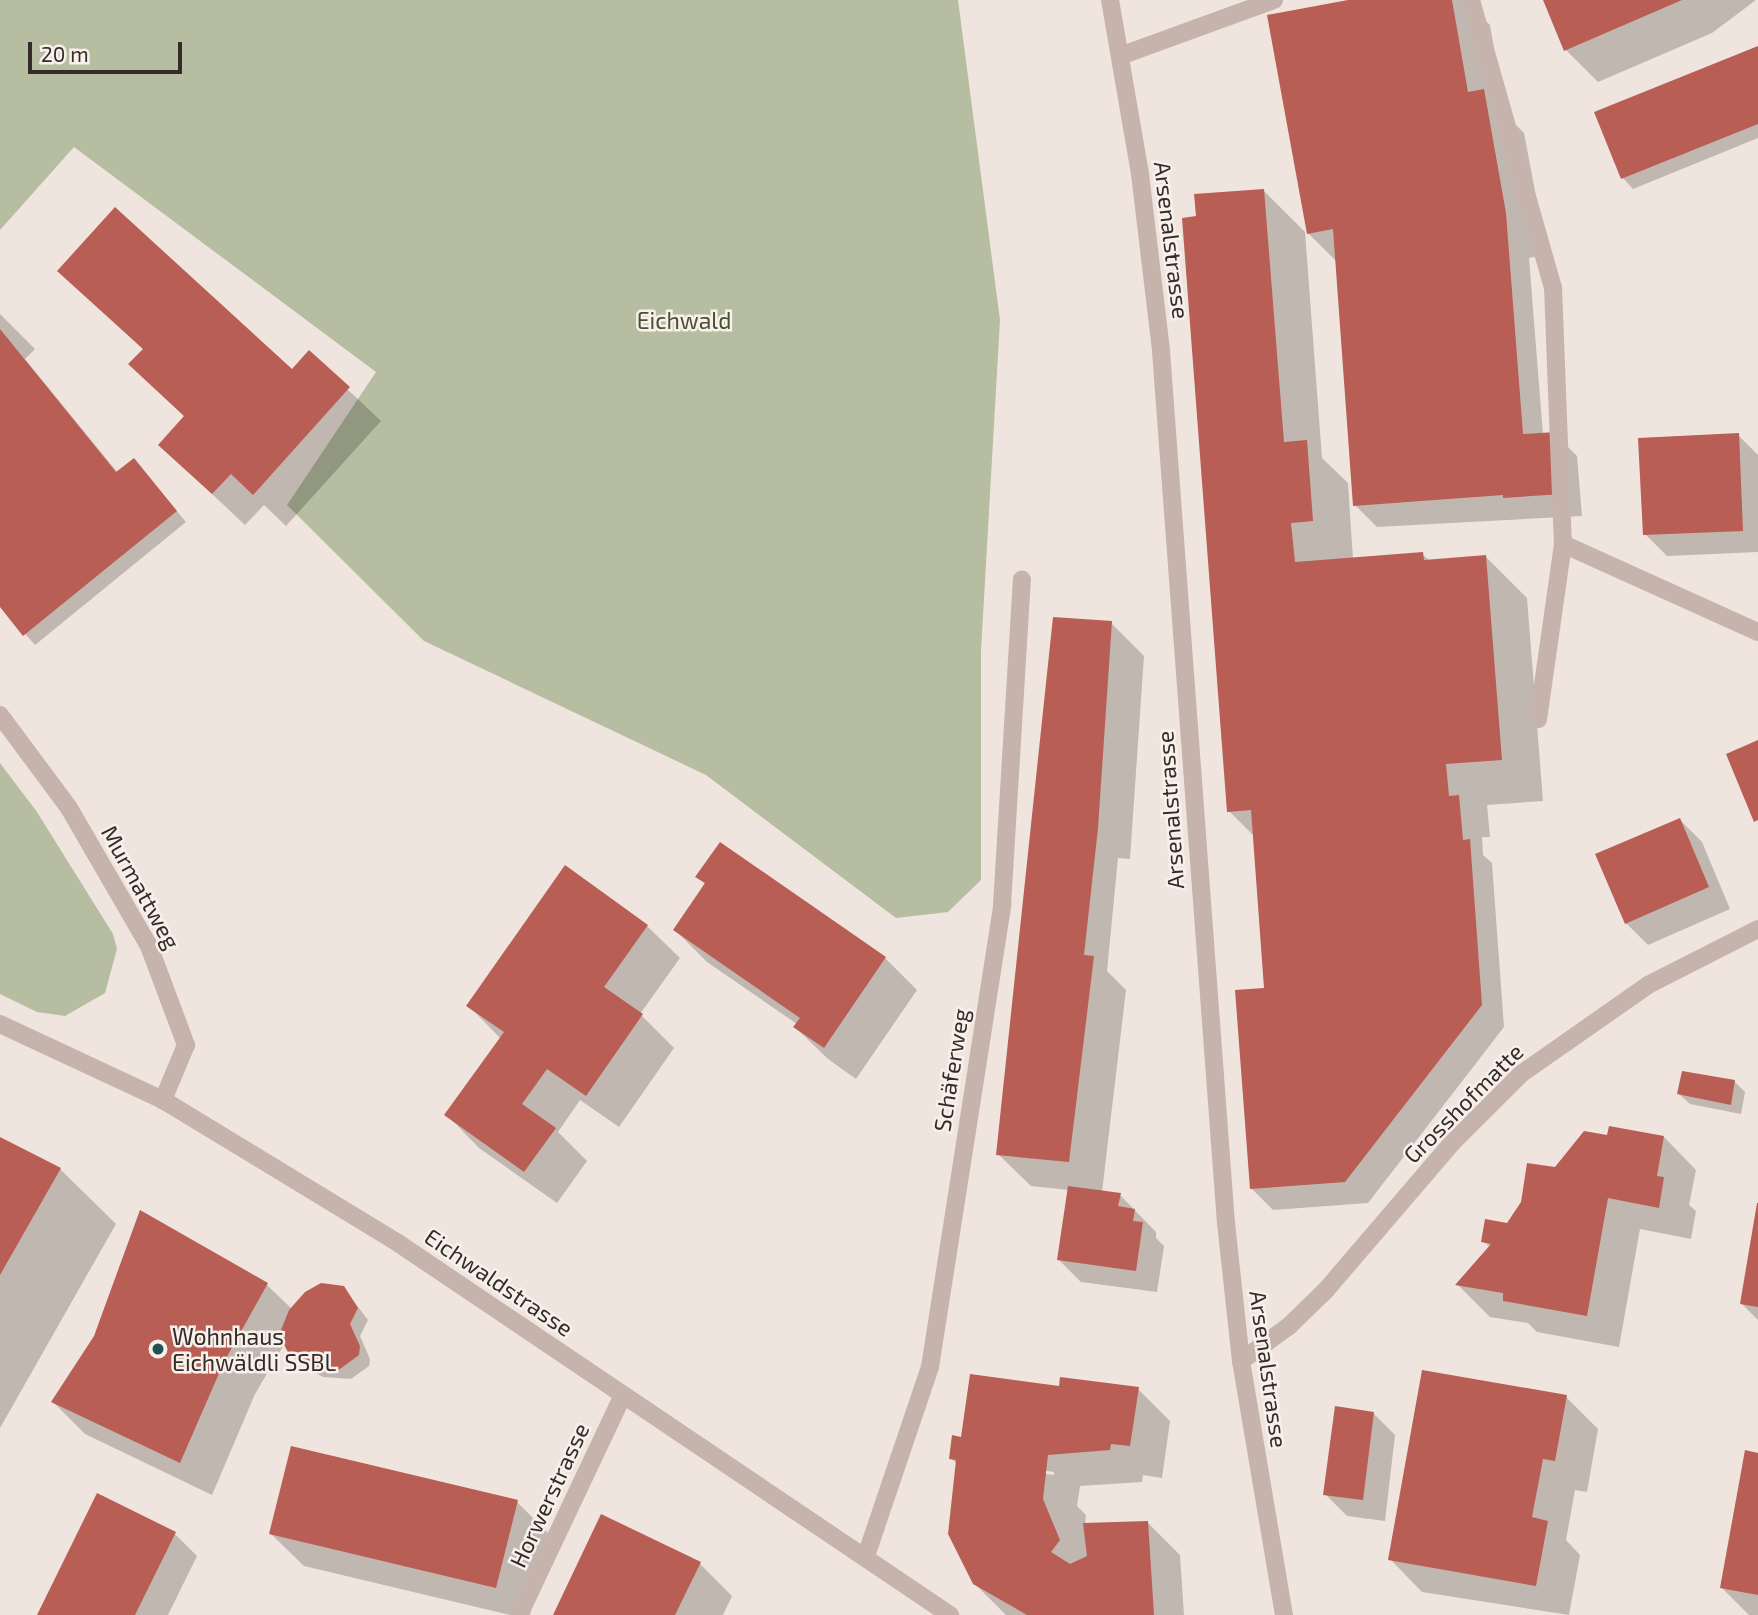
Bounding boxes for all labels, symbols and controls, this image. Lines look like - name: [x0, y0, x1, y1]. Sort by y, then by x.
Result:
- scale bar: [32, 28, 186, 72]
- text: 20 m: [41, 41, 89, 66]
- street label: Arsenalstrasse: [1149, 160, 1195, 320]
- park label: Eichwald: [637, 306, 731, 334]
- street label: Arsenalstrasse: [1151, 730, 1189, 890]
- street label: Murmattweg: [96, 820, 186, 954]
- street label: Schäferweg: [928, 1006, 974, 1134]
- street label: Grosshofmatte: [1398, 1038, 1528, 1168]
- street label: Eichwaldstrasse: [420, 1222, 578, 1342]
- street label: Arsenalstrasse: [1244, 1289, 1294, 1449]
- place label: Wohnhaus Eichwäldli SSBL: [172, 1322, 336, 1376]
- marker: Wohnhaus Eichwäldli SSBL: [150, 1341, 166, 1357]
- street label: Horwerstrasse: [504, 1418, 594, 1572]

